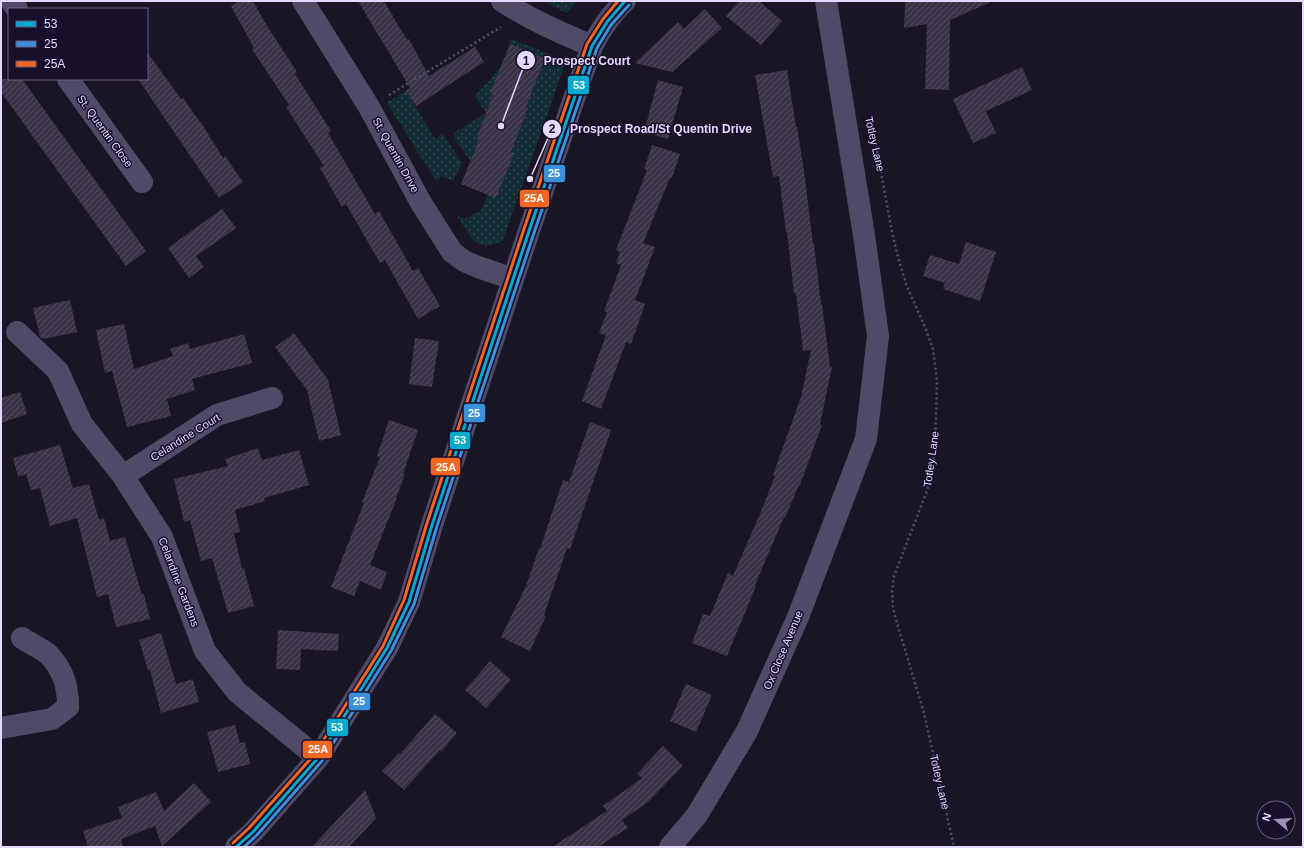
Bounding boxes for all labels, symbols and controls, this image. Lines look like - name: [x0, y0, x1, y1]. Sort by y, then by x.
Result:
- legend: [8, 8, 148, 80]
- text: 53: [44, 17, 58, 31]
- text: 25: [44, 37, 58, 51]
- callout: Prospect Court: [516, 48, 639, 72]
- text: 1: [523, 54, 530, 68]
- text: Prospect Court: [544, 54, 630, 68]
- text: 25A: [44, 57, 65, 71]
- line badge: 53: [567, 75, 590, 95]
- text: 53: [573, 79, 585, 91]
- street label: St. Quentin Close: [75, 93, 135, 169]
- street label: St. Quentin Drive: [370, 115, 422, 195]
- street label: Totley Lane: [863, 115, 887, 173]
- callout: Prospect Road/St Quentin Drive: [542, 117, 760, 141]
- text: 2: [549, 122, 556, 136]
- text: Prospect Road/St Quentin Drive: [570, 122, 752, 136]
- line badge: 25: [543, 164, 566, 183]
- text: 25: [548, 167, 560, 179]
- line badge: 25A: [519, 189, 550, 208]
- text: 25A: [524, 192, 544, 204]
- line badge: 25: [463, 403, 486, 423]
- text: 25: [468, 407, 480, 419]
- street label: Celandine Court: [148, 411, 222, 463]
- street label: Totley Lane: [921, 430, 941, 488]
- line badge: 53: [449, 431, 471, 450]
- text: 53: [454, 434, 466, 446]
- line badge: 25A: [430, 457, 461, 476]
- text: 25A: [436, 461, 456, 473]
- street label: Celandine Gardens: [156, 536, 202, 629]
- street label: Ox Close Avenue: [761, 609, 805, 691]
- line badge: 25: [348, 692, 371, 711]
- text: 25: [353, 695, 365, 707]
- line badge: 53: [326, 718, 349, 737]
- text: 53: [331, 721, 343, 733]
- line badge: 25A: [302, 740, 333, 759]
- text: 25A: [308, 743, 328, 755]
- street label: Totley Lane: [928, 753, 952, 811]
- north arrow: [1256, 800, 1296, 840]
- text: N: [1260, 811, 1273, 823]

